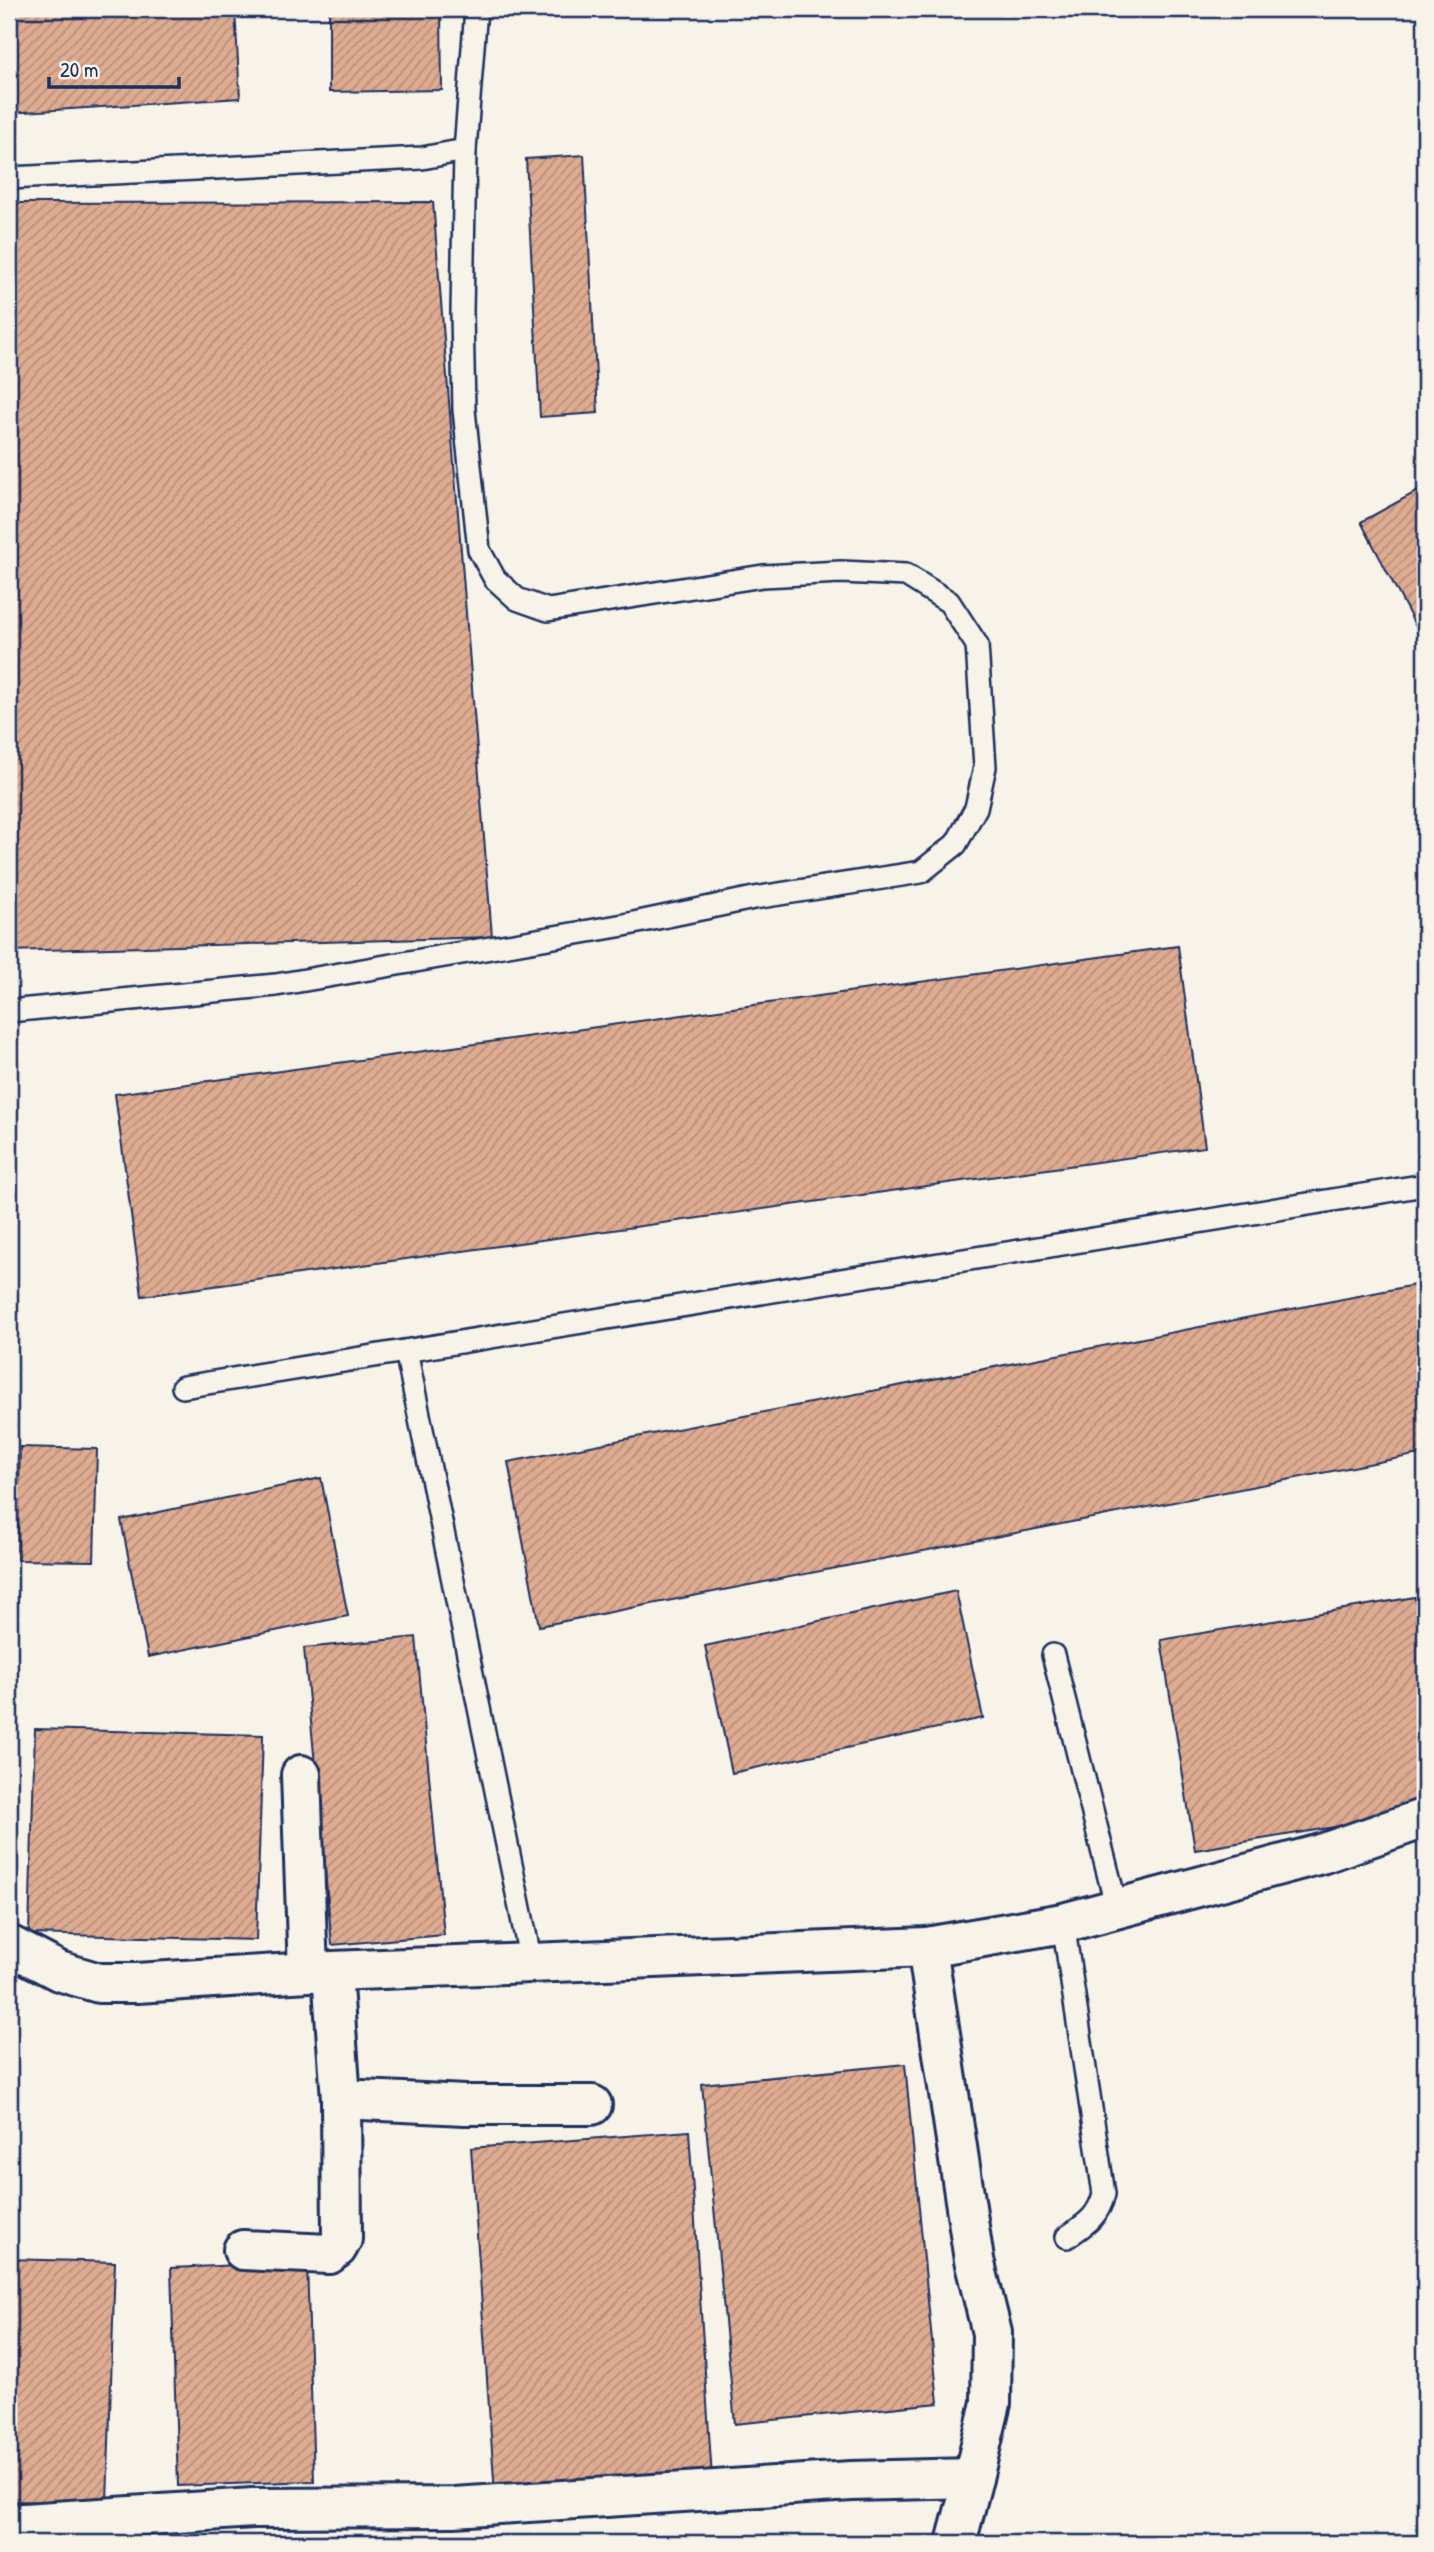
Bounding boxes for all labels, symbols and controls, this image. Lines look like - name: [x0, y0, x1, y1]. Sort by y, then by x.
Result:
- scale bar: [49, 46, 178, 90]
- text: 20 m: [60, 55, 98, 84]

